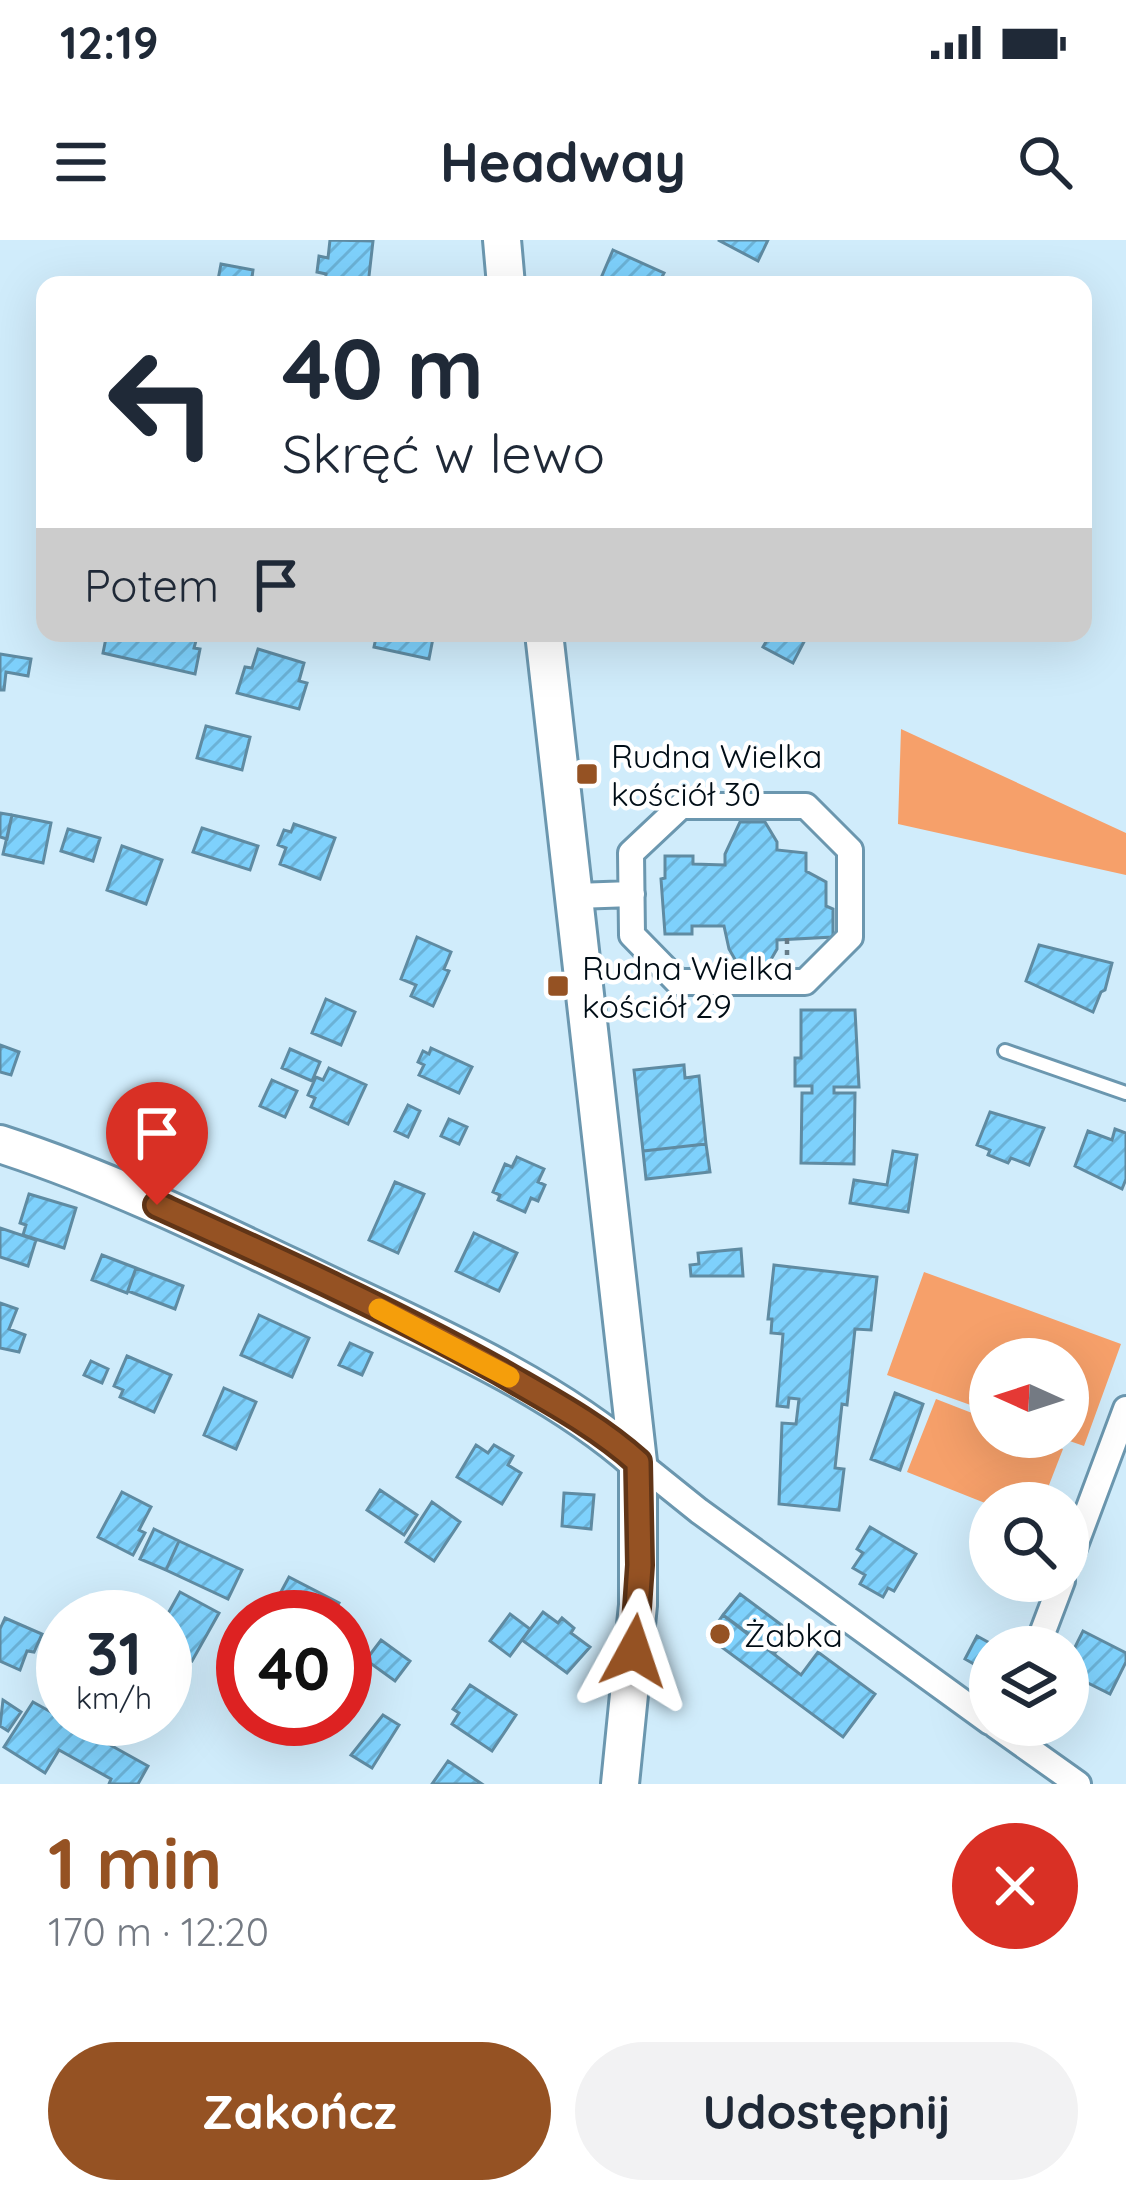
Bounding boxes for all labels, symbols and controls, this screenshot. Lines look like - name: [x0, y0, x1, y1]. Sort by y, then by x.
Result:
- text: 12:19: [60, 14, 158, 70]
- text: Headway: [440, 128, 686, 196]
- icon: menu: [48, 129, 114, 195]
- icon: search: [1012, 129, 1078, 195]
- text: 40 m: [282, 315, 484, 420]
- icon: left: [84, 324, 240, 480]
- text: Skręć w lewo: [282, 419, 605, 487]
- icon: arrive: [243, 552, 309, 618]
- text: Potem: [84, 557, 219, 613]
- place label: Rudna Wielka kościół 30: [611, 735, 822, 814]
- marker: Rudna Wielka kościół 30: [574, 761, 600, 787]
- place label: Rudna Wielka kościół 29: [582, 947, 793, 1026]
- marker: Rudna Wielka kościół 29: [545, 973, 571, 999]
- pin: [106, 1082, 208, 1205]
- icon: arrive: [124, 1100, 190, 1166]
- north arrow: [969, 1338, 1089, 1458]
- map controls: [969, 1338, 1089, 1746]
- button: search: [969, 1482, 1089, 1602]
- position arrow: [571, 1588, 697, 1714]
- speed limit sign: 40: [216, 1590, 372, 1746]
- place label: Żabka: [744, 1614, 843, 1655]
- text: 31: [86, 1615, 142, 1690]
- marker: Żabka: [707, 1621, 733, 1647]
- button: layers: [969, 1626, 1089, 1746]
- text: km/h: [76, 1679, 152, 1717]
- text: 1 min: [48, 1817, 222, 1907]
- button: close: [952, 1823, 1078, 1949]
- text: 170 m · 12:20: [48, 1907, 269, 1956]
- button: Zakończ: [48, 2042, 551, 2180]
- button: Udostępnij: [575, 2042, 1078, 2180]

